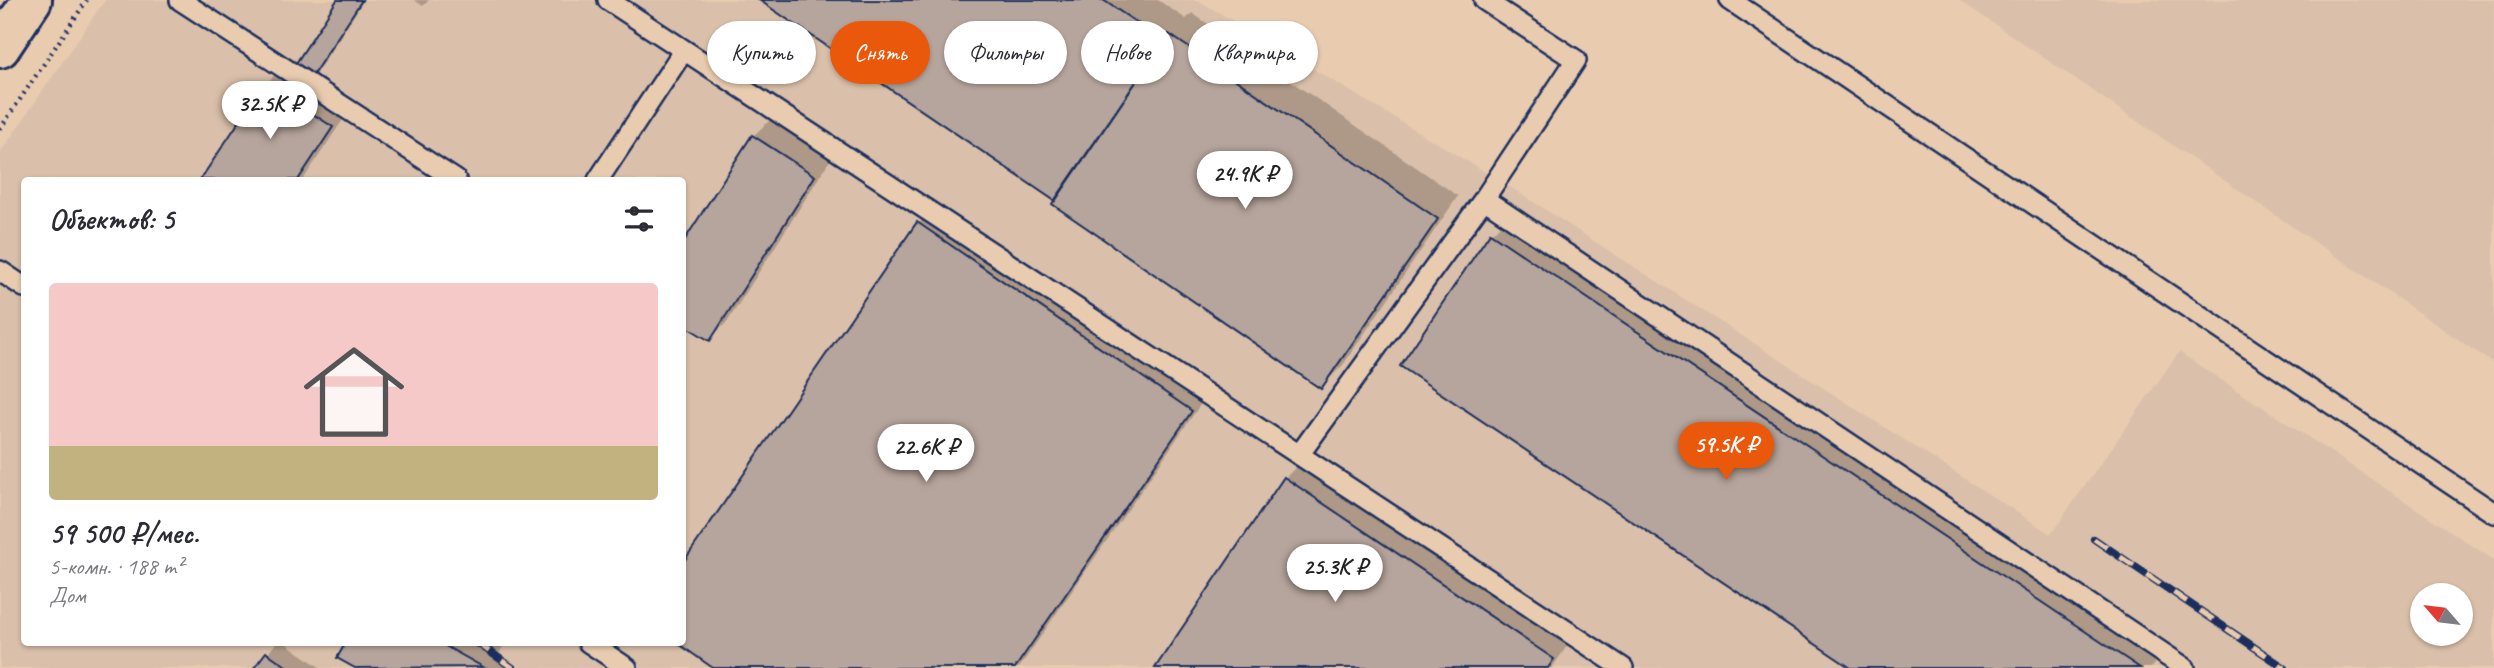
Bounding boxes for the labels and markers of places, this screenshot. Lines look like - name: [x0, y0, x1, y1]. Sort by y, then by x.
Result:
- pin: 32.5K ₽: [205, 82, 335, 141]
- pin: 24.9K ₽: [1180, 152, 1310, 211]
- pin: 59.5K ₽: [1661, 422, 1791, 482]
- pin: 22.6K ₽: [861, 424, 991, 484]
- pin: 25.3K ₽: [1270, 544, 1400, 604]

